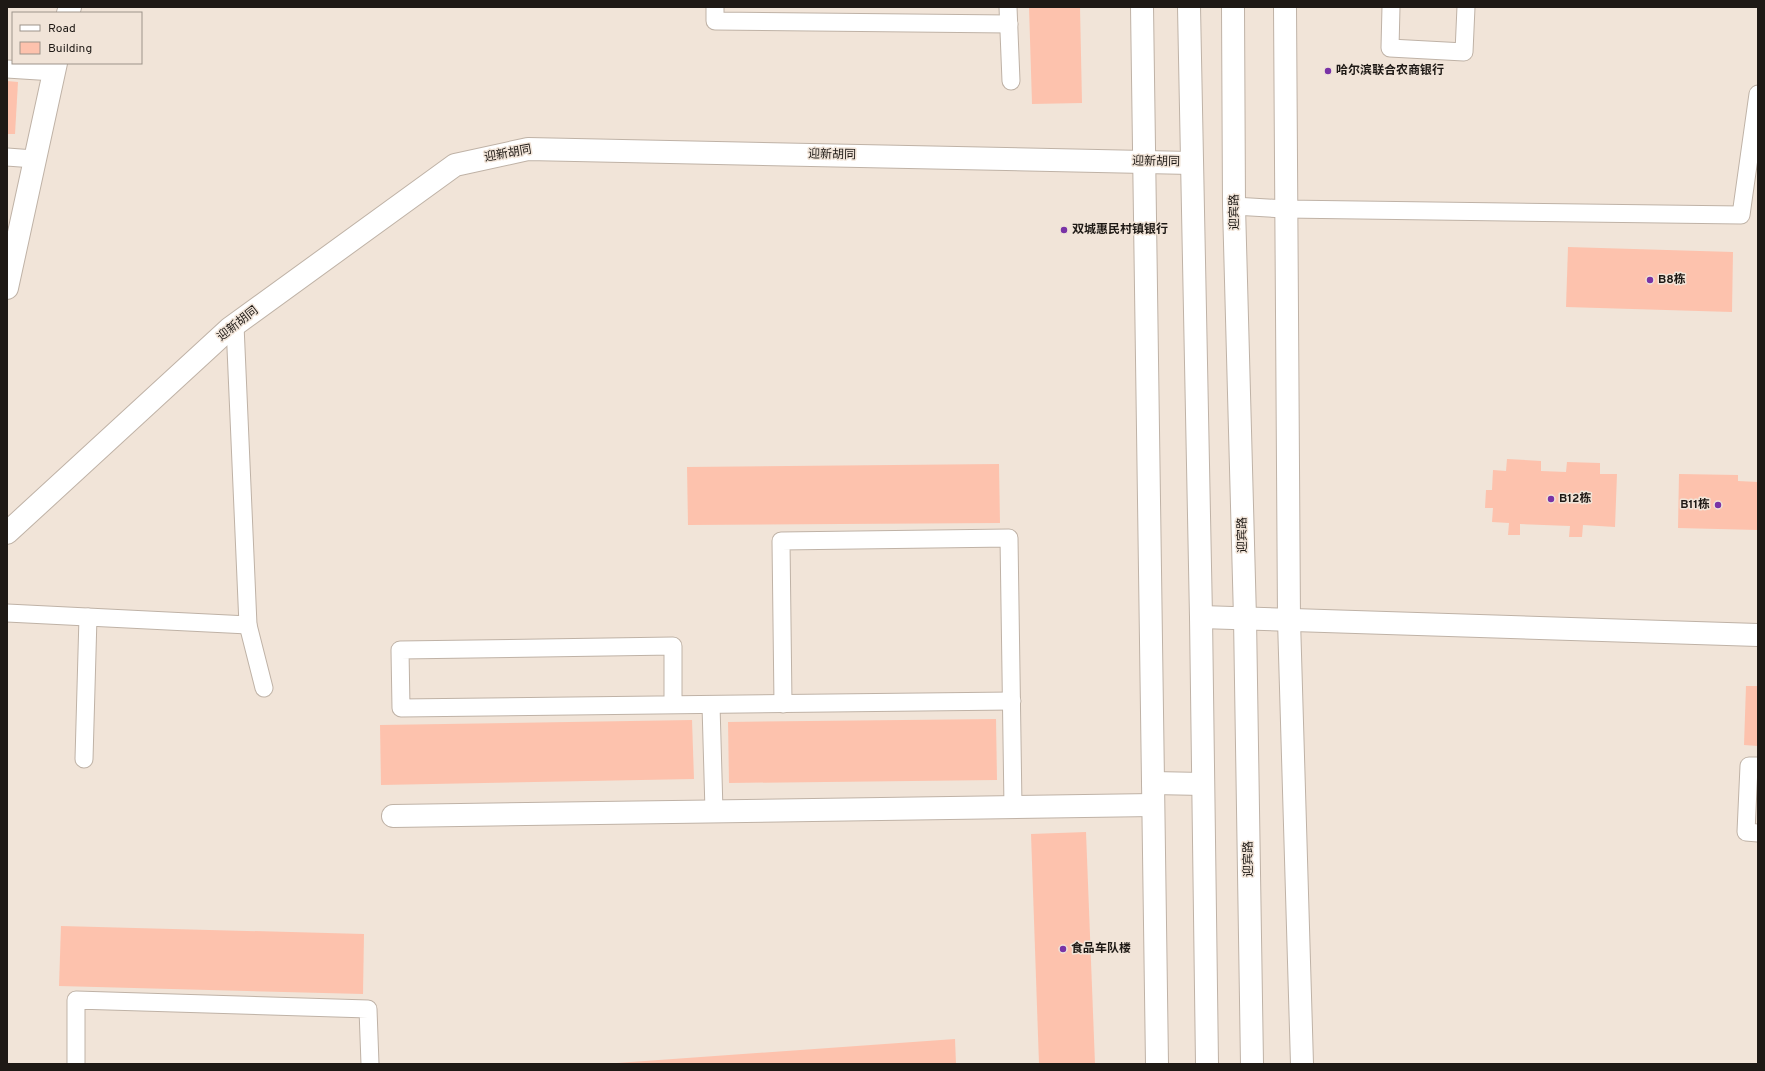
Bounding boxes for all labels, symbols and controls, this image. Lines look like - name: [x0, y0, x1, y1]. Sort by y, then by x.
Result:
- legend: [12, 12, 142, 64]
- text: Road: [48, 21, 76, 37]
- text: Building: [48, 41, 92, 57]
- place label: 哈尔滨联合农商银行: [1336, 63, 1444, 79]
- marker: 哈尔滨联合农商银行: [1323, 66, 1333, 76]
- street label: 迎新胡同: [483, 142, 533, 166]
- street label: 迎新胡同: [808, 147, 856, 163]
- street label: 迎新胡同: [1132, 154, 1180, 170]
- street label: 迎宾路: [1227, 194, 1243, 230]
- place label: 双城惠民村镇银行: [1072, 222, 1168, 238]
- marker: 双城惠民村镇银行: [1059, 225, 1069, 235]
- place label: B8栋: [1658, 272, 1686, 288]
- marker: B8栋: [1645, 275, 1655, 285]
- street label: 迎新胡同: [214, 303, 262, 345]
- place label: B12栋: [1559, 491, 1591, 507]
- marker: B12栋: [1546, 494, 1556, 504]
- place label: B11栋: [1680, 497, 1710, 513]
- marker: B11栋: [1713, 500, 1723, 510]
- street label: 迎宾路: [1235, 517, 1251, 553]
- street label: 迎宾路: [1241, 841, 1257, 877]
- place label: 食品车队楼: [1071, 941, 1131, 957]
- marker: 食品车队楼: [1058, 944, 1068, 954]

